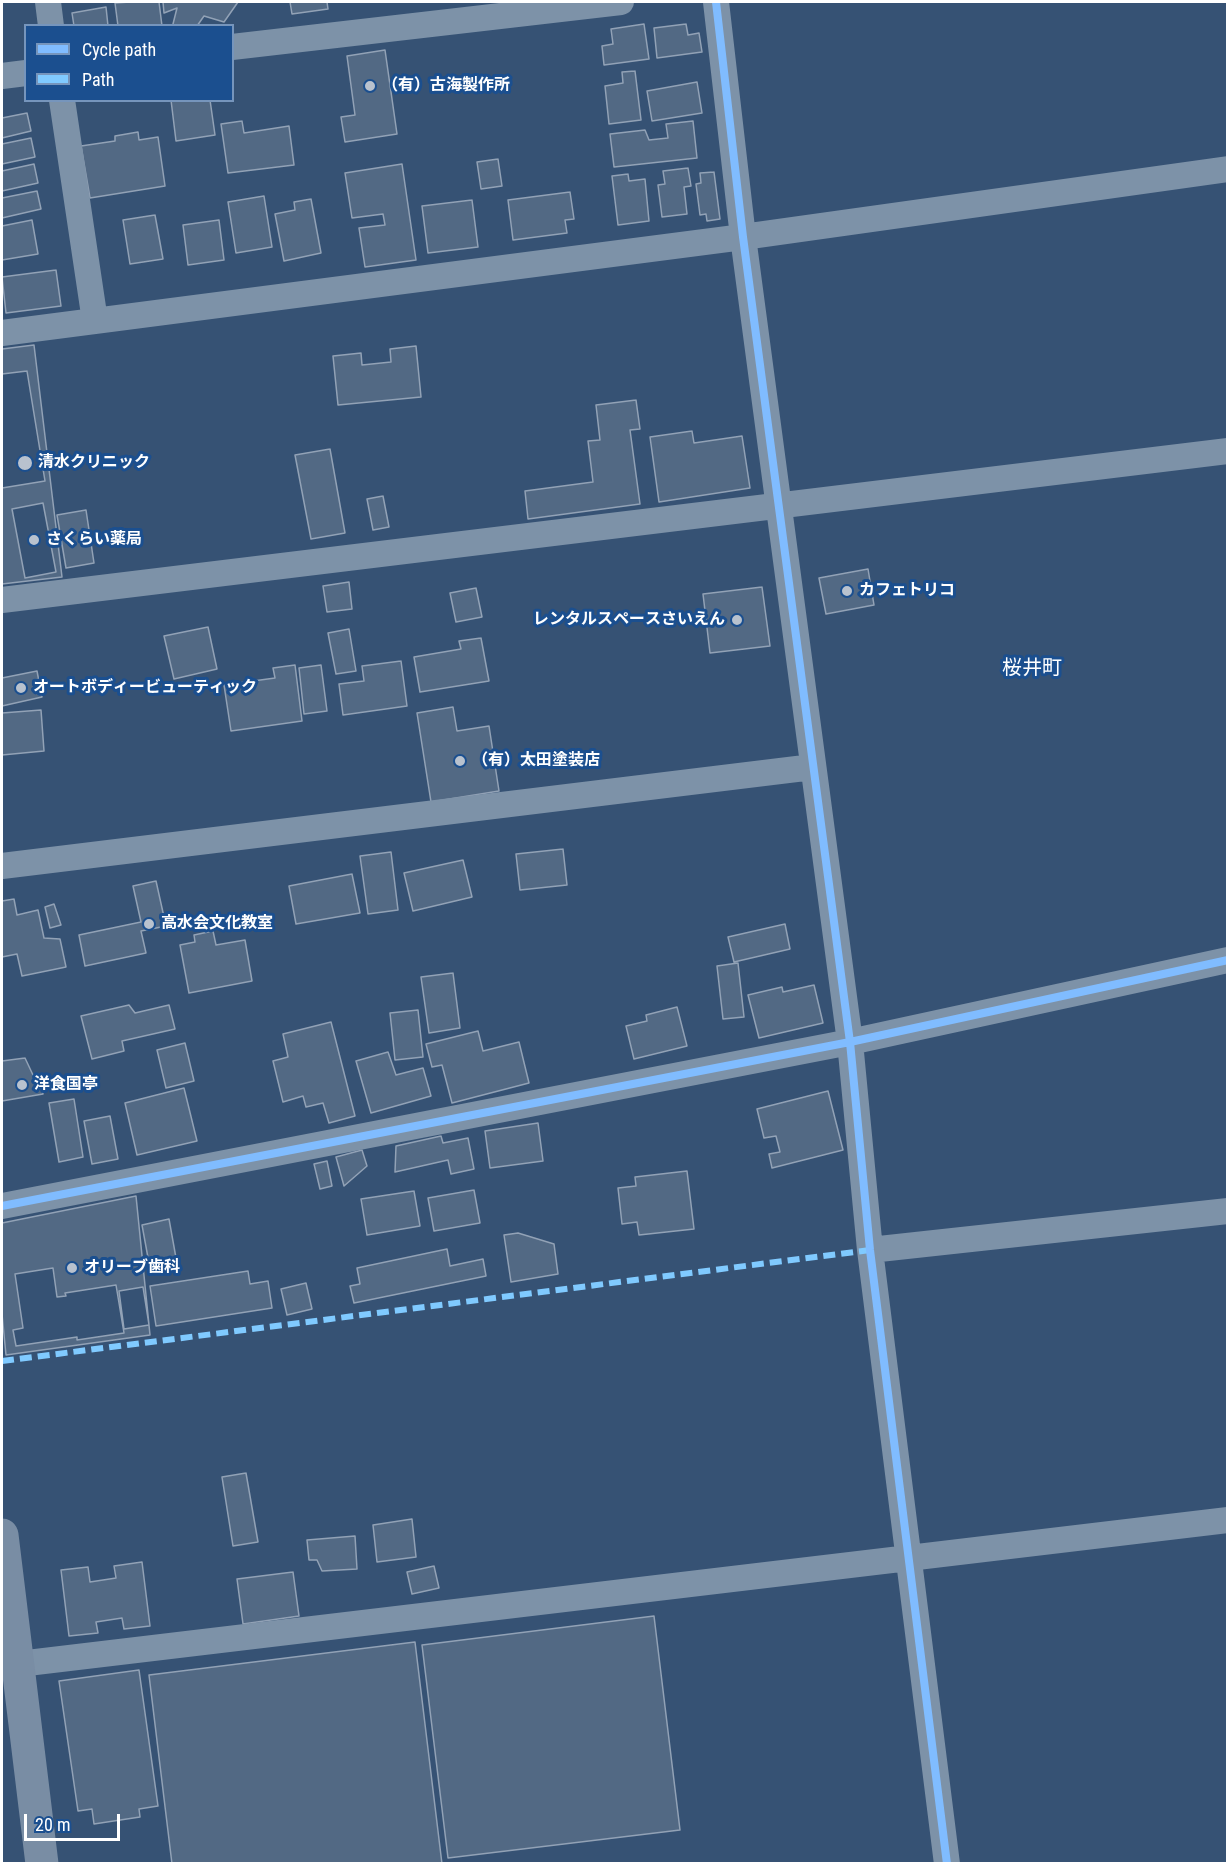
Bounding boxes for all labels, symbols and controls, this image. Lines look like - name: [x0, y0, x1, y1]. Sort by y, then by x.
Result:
- legend: [24, 24, 234, 102]
- text: Cycle path: [82, 39, 156, 60]
- text: Path: [82, 69, 115, 90]
- place label: （有）古海製作所: [382, 76, 510, 96]
- marker: （有）古海製作所: [363, 79, 377, 93]
- place label: 清水クリニック: [38, 453, 150, 473]
- marker: 清水クリニック: [16, 454, 34, 472]
- place label: さくらい薬局: [46, 530, 142, 550]
- marker: さくらい薬局: [27, 533, 41, 547]
- place label: カフェトリコ: [859, 581, 955, 601]
- marker: カフェトリコ: [840, 584, 854, 598]
- place label: レンタルスペースさいえん: [533, 610, 725, 630]
- marker: レンタルスペースさいえん: [730, 613, 744, 627]
- district label: 桜井町: [1002, 657, 1062, 681]
- place label: オートボディービューティック: [33, 678, 257, 698]
- marker: オートボディービューティック: [14, 681, 28, 695]
- place label: （有）太田塗装店: [472, 751, 600, 771]
- marker: （有）太田塗装店: [453, 754, 467, 768]
- place label: 高水会文化教室: [161, 914, 273, 934]
- marker: 高水会文化教室: [142, 917, 156, 931]
- place label: 洋食国亭: [34, 1075, 98, 1095]
- marker: 洋食国亭: [15, 1078, 29, 1092]
- place label: オリーブ歯科: [84, 1258, 180, 1278]
- marker: オリーブ歯科: [65, 1261, 79, 1275]
- scale bar: [27, 1802, 123, 1840]
- text: 20 m: [35, 1814, 70, 1835]

